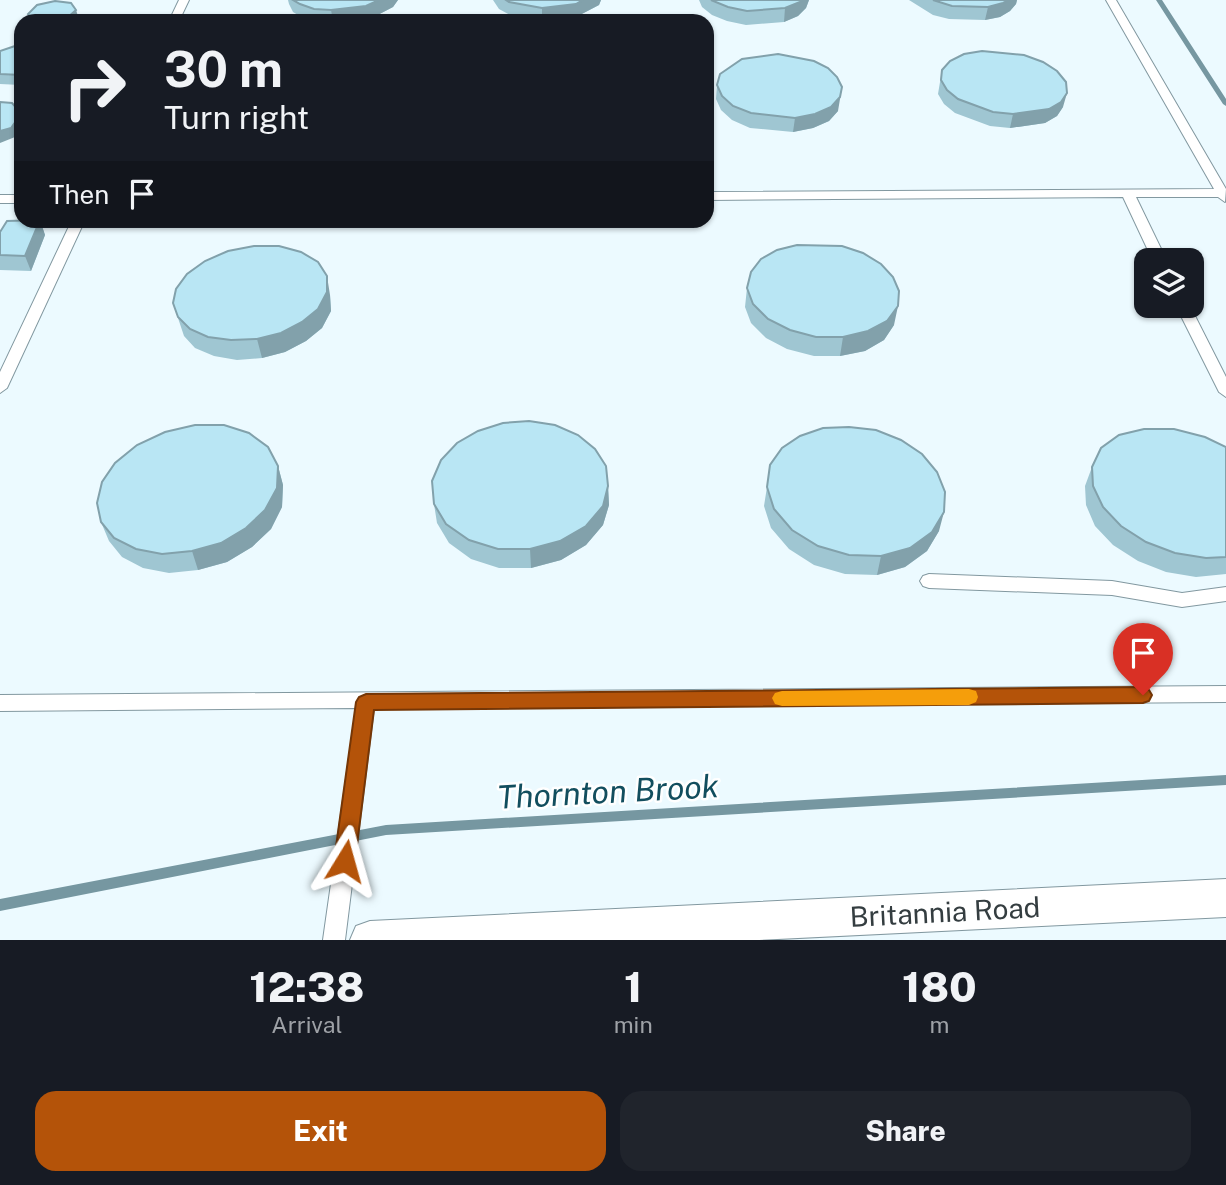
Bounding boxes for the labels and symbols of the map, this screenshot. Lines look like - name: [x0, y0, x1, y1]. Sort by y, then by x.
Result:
- pin: [1113, 623, 1173, 695]
- water label: Thornton Brook: [496, 767, 720, 816]
- position arrow: [308, 824, 382, 898]
- street label: Britannia Road: [849, 890, 1041, 933]

